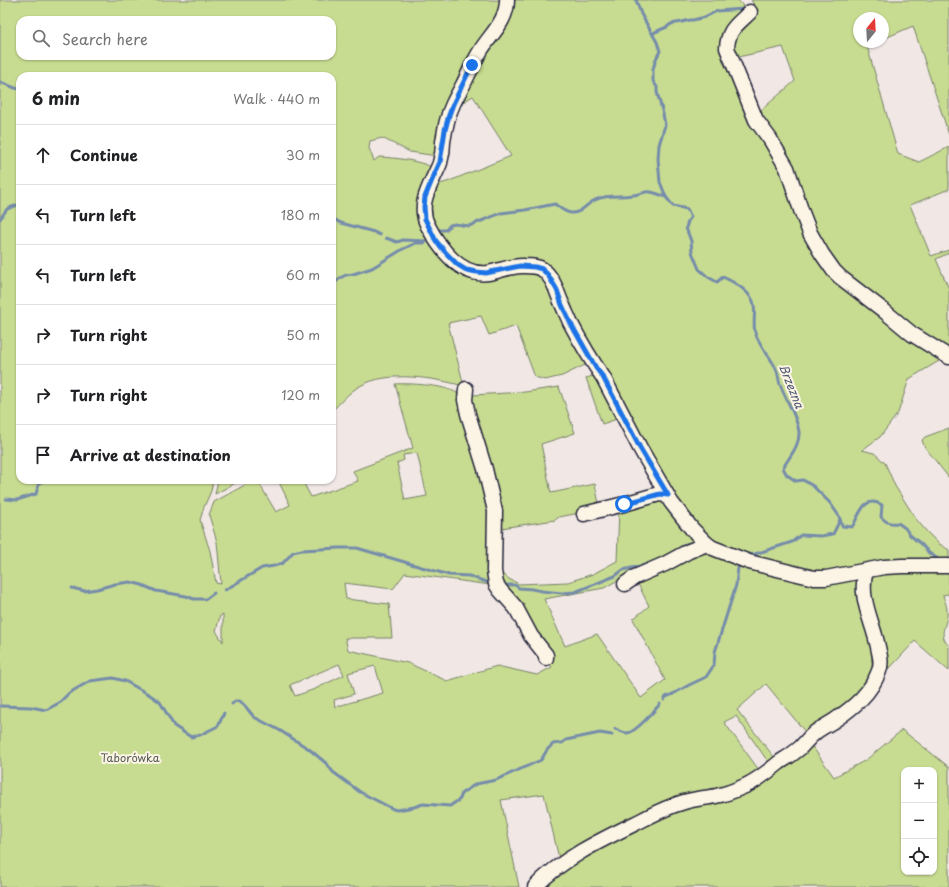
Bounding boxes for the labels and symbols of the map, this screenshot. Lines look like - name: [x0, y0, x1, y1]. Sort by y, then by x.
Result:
- north arrow: [853, 12, 889, 48]
- route end: [463, 56, 481, 74]
- water label: Brzezna: [775, 361, 809, 411]
- route start: [615, 495, 633, 513]
- park label: Taborówka: [100, 749, 160, 766]

